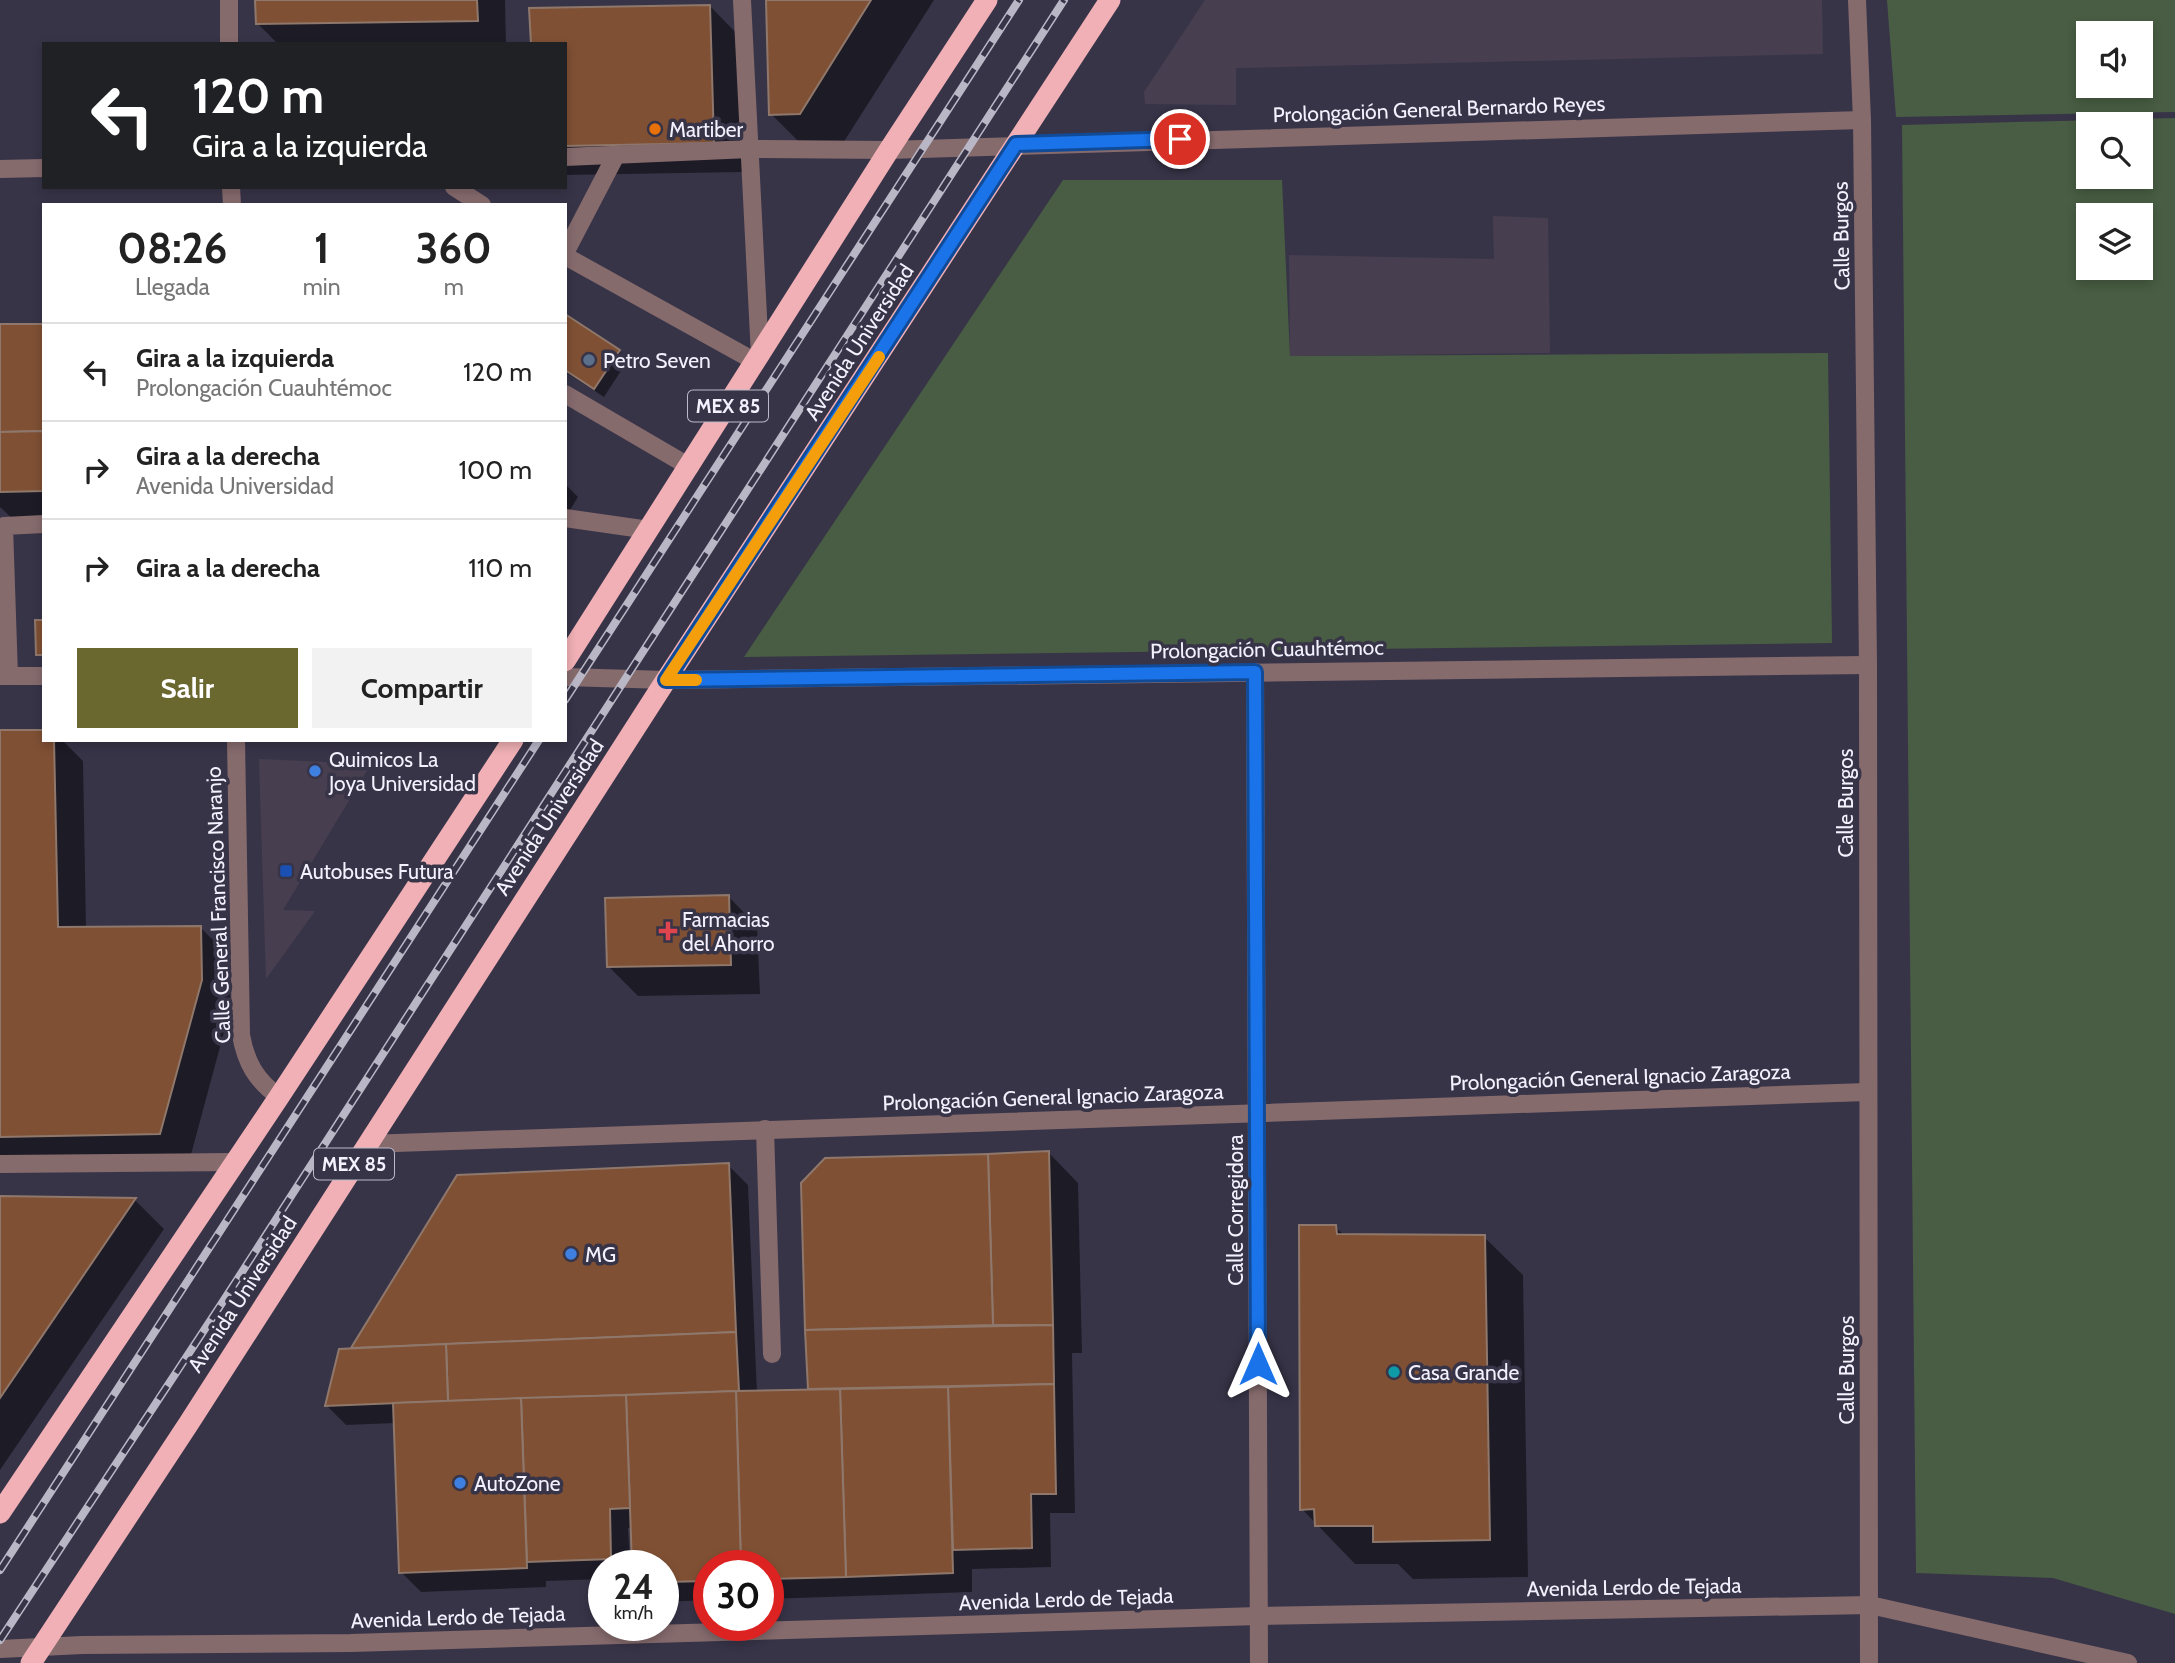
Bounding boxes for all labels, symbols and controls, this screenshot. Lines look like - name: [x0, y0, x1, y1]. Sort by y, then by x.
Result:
- map controls: [2076, 21, 2153, 280]
- button: sound: [2076, 21, 2153, 98]
- text: 120 m: [192, 66, 324, 125]
- icon: left: [77, 70, 168, 161]
- street label: Prolongación General Bernardo Reyes: [1272, 91, 1606, 127]
- pin: [1150, 109, 1210, 169]
- button: search: [2076, 112, 2153, 189]
- place label: Martiber: [669, 117, 744, 142]
- icon: arrive: [1161, 120, 1199, 158]
- marker: Martiber: [647, 121, 663, 137]
- text: Gira a la izquierda: [192, 126, 427, 165]
- street label: Calle Burgos: [1828, 181, 1854, 291]
- button: layers: [2076, 203, 2153, 280]
- text: 08:26: [117, 222, 227, 274]
- text: 1: [314, 222, 329, 274]
- text: 360: [416, 222, 492, 274]
- street label: Avenida Universidad: [799, 259, 919, 425]
- text: Llegada: [135, 273, 210, 301]
- text: min: [303, 273, 341, 301]
- text: m: [444, 273, 464, 301]
- text: Gira a la izquierda: [136, 342, 334, 374]
- place label: Petro Seven: [603, 348, 711, 373]
- marker: Petro Seven: [581, 352, 597, 368]
- icon: left: [77, 353, 115, 391]
- text: 120 m: [463, 356, 532, 388]
- text: Prolongación Cuauhtémoc: [136, 374, 392, 402]
- road number: MEX 85: [688, 390, 768, 422]
- text: Gira a la derecha: [136, 440, 320, 472]
- icon: right: [77, 451, 115, 489]
- text: 100 m: [459, 454, 532, 486]
- text: Avenida Universidad: [136, 472, 334, 500]
- icon: right: [77, 549, 115, 587]
- text: Gira a la derecha: [136, 552, 320, 584]
- text: 110 m: [468, 552, 532, 584]
- street label: Prolongación Cuauhtémoc: [1150, 634, 1384, 664]
- button: Salir: [77, 648, 298, 728]
- button: Compartir: [312, 648, 532, 728]
- street label: Avenida Universidad: [489, 734, 609, 900]
- place label: Quimicos La Joya Universidad: [328, 747, 476, 796]
- street label: Calle Burgos: [1833, 748, 1858, 857]
- marker: Quimicos La Joya Universidad: [307, 763, 323, 779]
- street label: Calle General Francisco Naranjo: [201, 766, 236, 1044]
- place label: Autobuses Futura: [300, 859, 454, 884]
- marker: Autobuses Futura: [278, 863, 294, 879]
- place label: Farmacias del Ahorro: [682, 907, 775, 956]
- marker: Farmacias del Ahorro: [660, 923, 676, 939]
- street label: Prolongación General Ignacio Zaragoza: [1449, 1059, 1791, 1095]
- street label: Prolongación General Ignacio Zaragoza: [882, 1079, 1224, 1115]
- street label: Calle Corregidora: [1223, 1134, 1248, 1286]
- road number: MEX 85: [314, 1148, 394, 1180]
- street label: Avenida Universidad: [182, 1211, 302, 1377]
- place label: MG: [585, 1242, 616, 1267]
- marker: MG: [563, 1246, 579, 1262]
- street label: Calle Burgos: [1834, 1315, 1859, 1424]
- position arrow: [1221, 1327, 1295, 1401]
- place label: Casa Grande: [1408, 1360, 1519, 1385]
- marker: Casa Grande: [1386, 1364, 1402, 1380]
- place label: AutoZone: [474, 1471, 561, 1496]
- marker: AutoZone: [452, 1475, 468, 1491]
- speed limit sign: 30: [693, 1550, 784, 1641]
- text: 24: [613, 1565, 654, 1608]
- street label: Avenida Lerdo de Tejada: [1526, 1573, 1742, 1602]
- street label: Avenida Lerdo de Tejada: [958, 1583, 1174, 1616]
- street label: Avenida Lerdo de Tejada: [350, 1601, 566, 1634]
- text: km/h: [614, 1602, 653, 1624]

